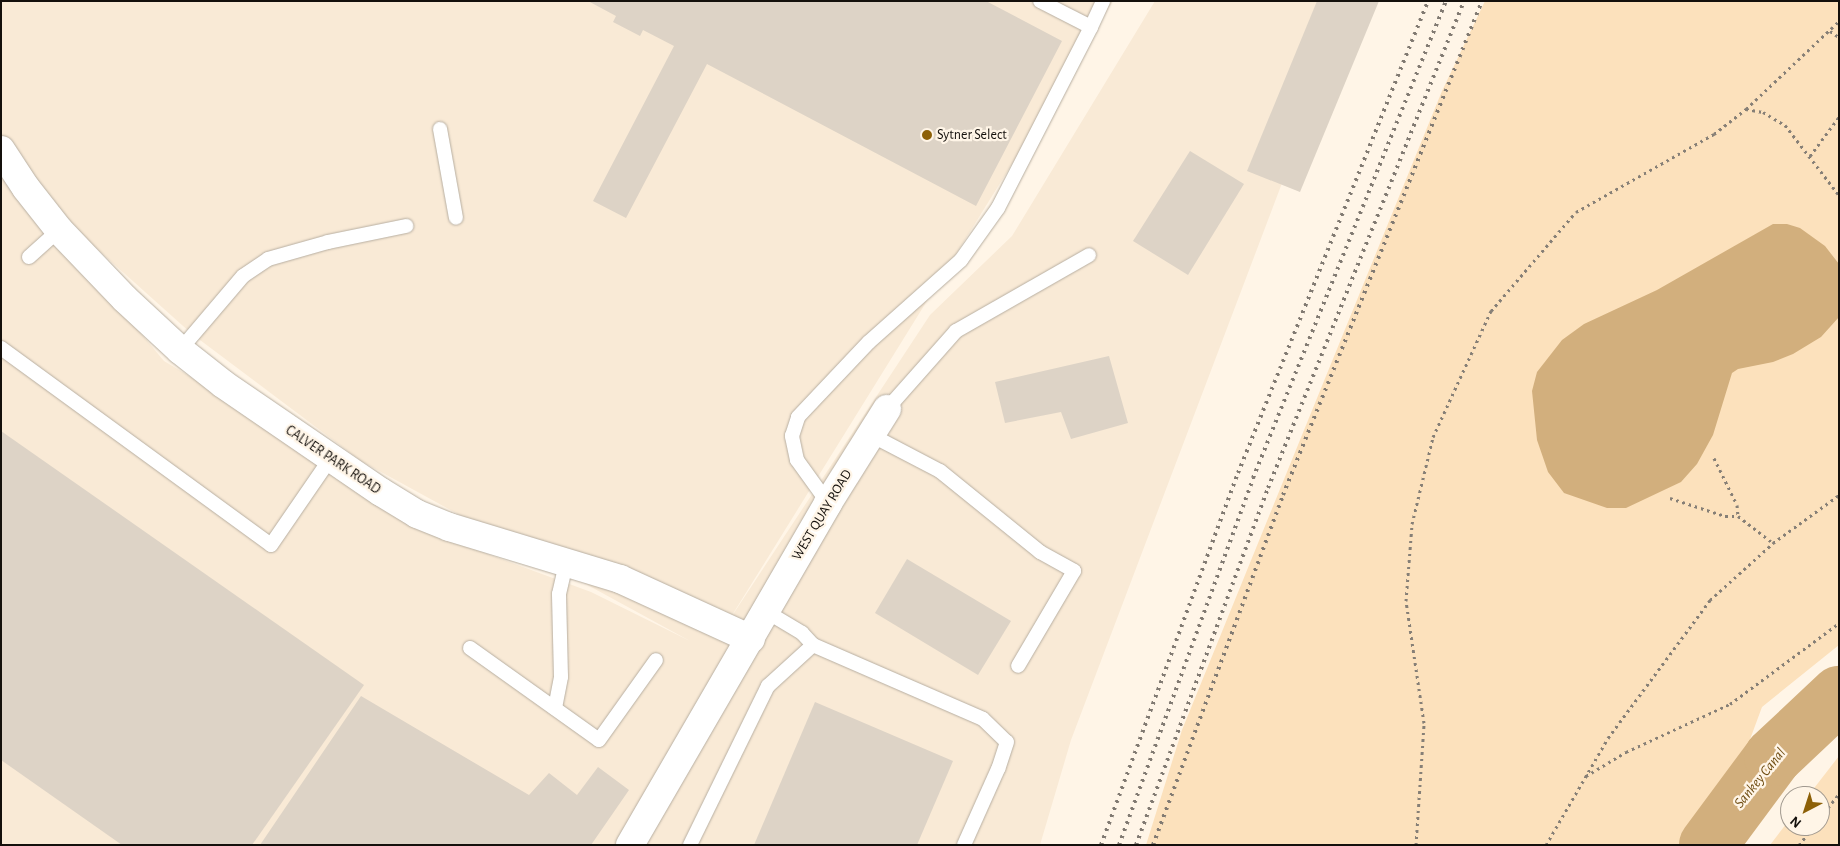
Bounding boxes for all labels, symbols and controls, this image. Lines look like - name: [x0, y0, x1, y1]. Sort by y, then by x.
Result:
- place label: Sytner Select: [937, 127, 1007, 143]
- marker: Sytner Select: [921, 129, 933, 141]
- street label: CALVER PARK ROAD: [282, 422, 384, 498]
- street label: WEST QUAY ROAD: [788, 467, 856, 563]
- water label: Sankey Canal: [1730, 744, 1790, 812]
- north arrow: [1780, 786, 1830, 836]
- text: N: [1788, 813, 1804, 830]

